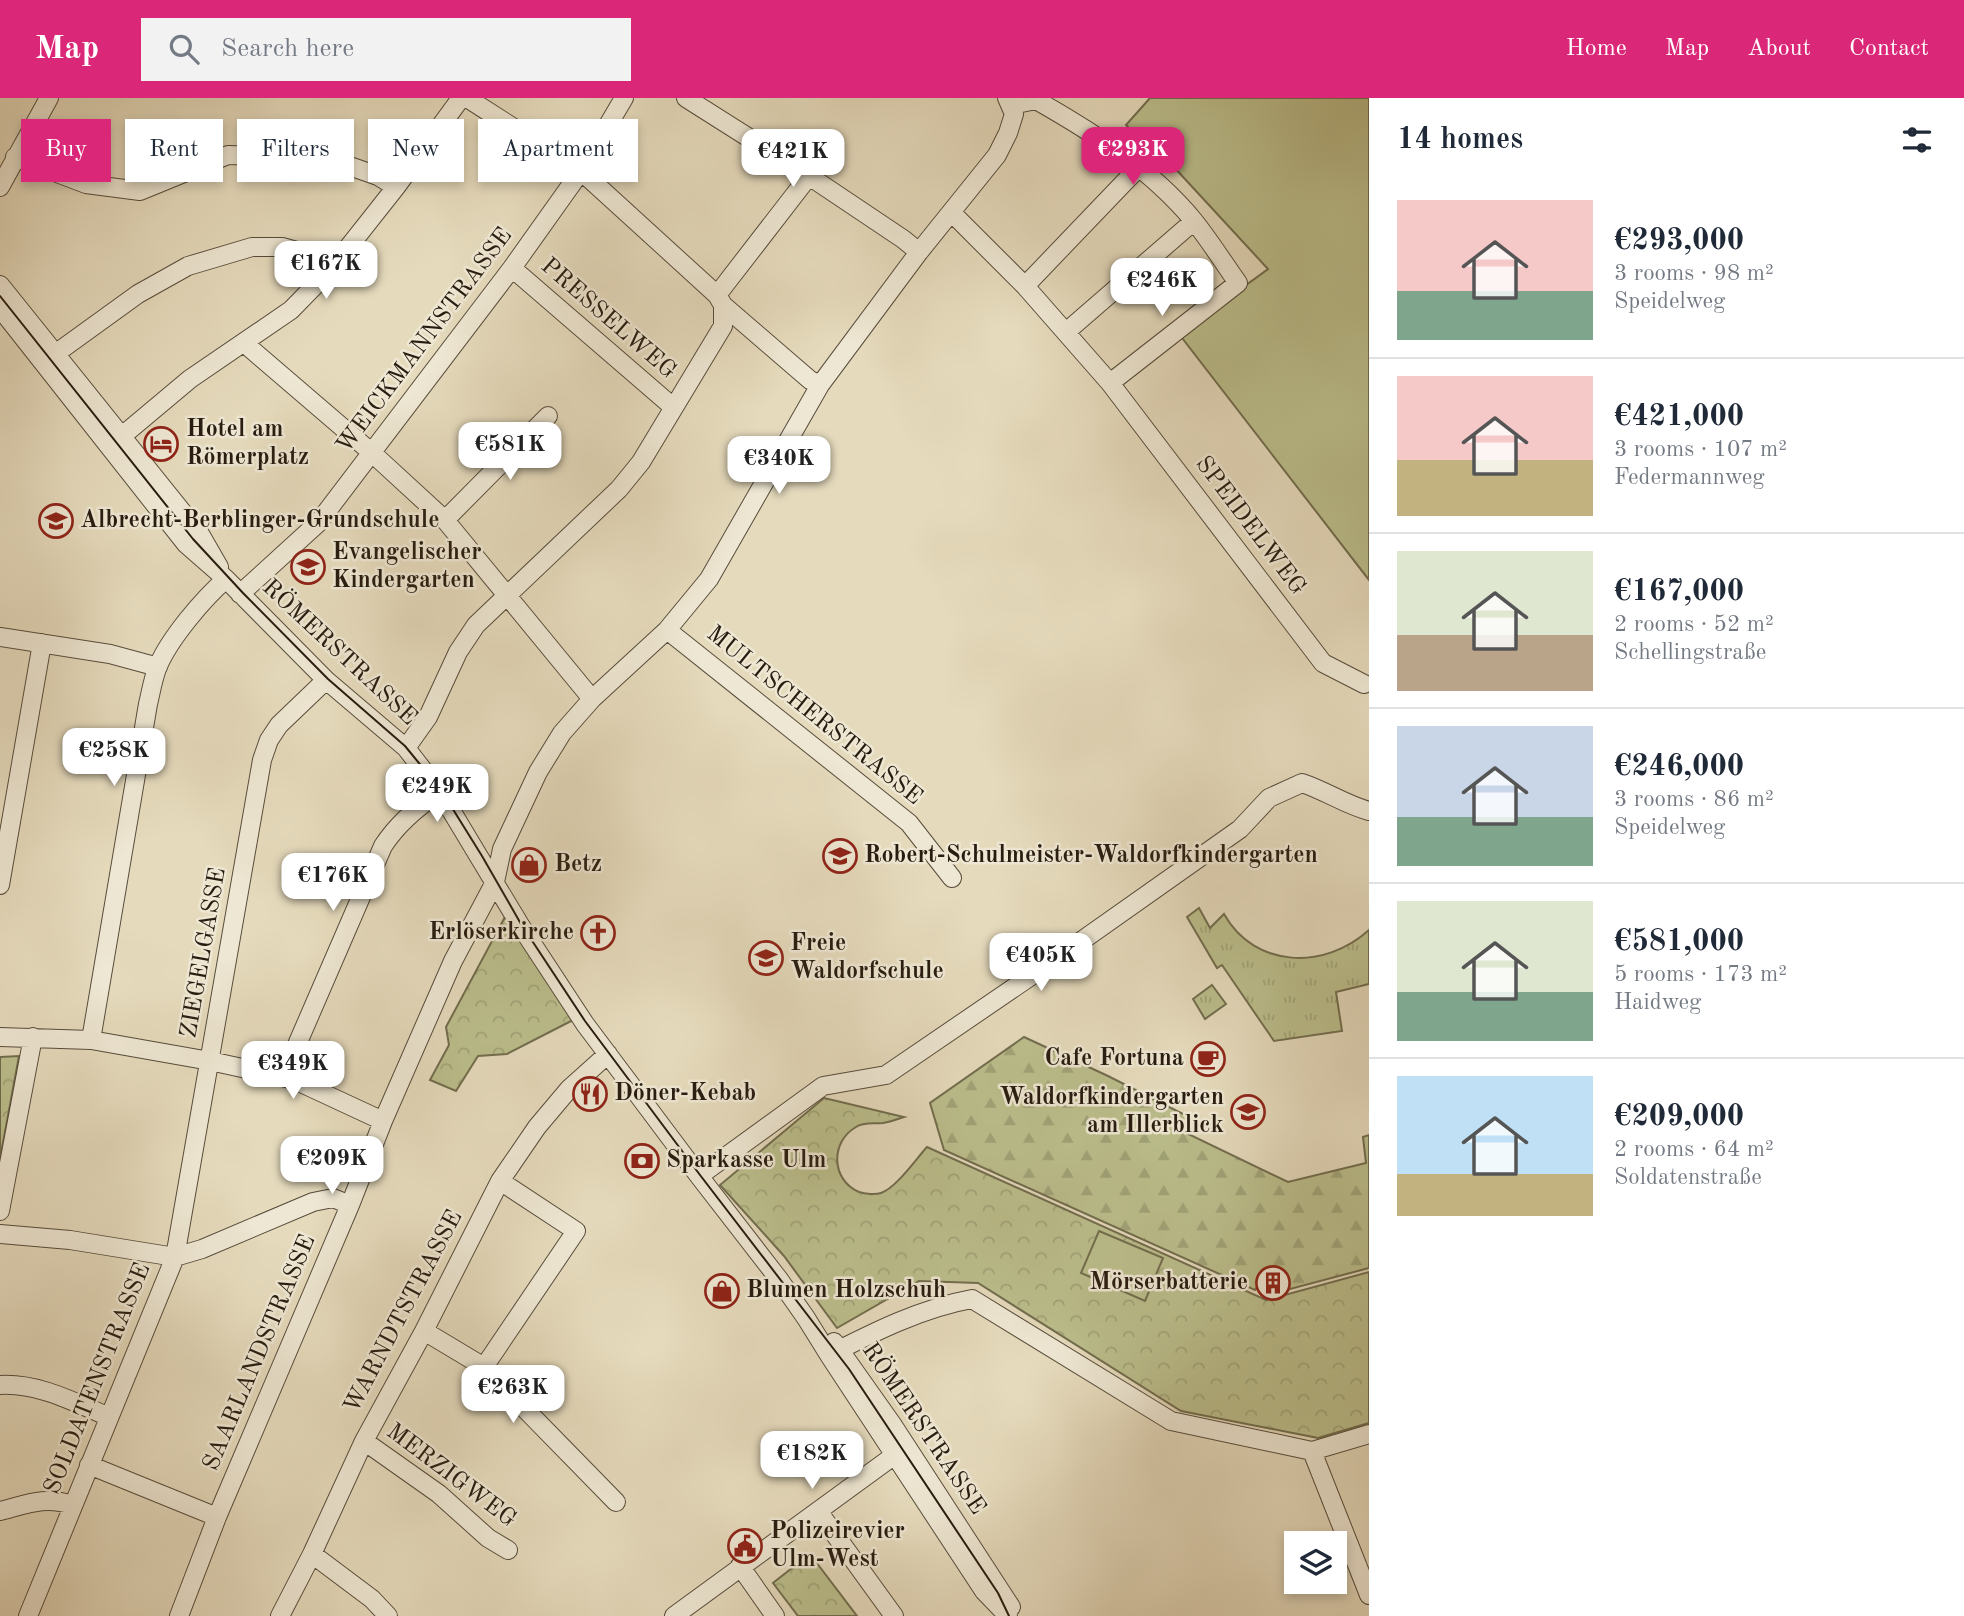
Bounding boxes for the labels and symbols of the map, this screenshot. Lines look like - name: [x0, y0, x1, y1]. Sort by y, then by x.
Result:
- pin: €293K: [1084, 127, 1182, 187]
- pin: €421K: [744, 130, 842, 189]
- street label: WEICKMANNSTRASSE: [333, 224, 517, 458]
- pin: €167K: [277, 242, 375, 301]
- street label: PRESSELWEG: [536, 254, 680, 384]
- pin: €246K: [1113, 258, 1211, 318]
- place label: Hotel am Römerplatz: [186, 418, 309, 470]
- pin: €581K: [461, 422, 559, 482]
- hotel icon: Hotel am Römerplatz: [142, 425, 180, 463]
- pin: €340K: [730, 436, 828, 496]
- street label: SPEIDELWEG: [1190, 452, 1310, 600]
- school or university icon: Albrecht-Berblinger-Grundschule: [37, 502, 75, 540]
- place label: Albrecht-Berblinger-Grundschule: [80, 509, 439, 533]
- place label: Evangelischer Kindergarten: [332, 541, 482, 593]
- school or university icon: Evangelischer Kindergarten: [289, 548, 327, 586]
- street label: RÖMERSTRASSE: [257, 573, 424, 731]
- street label: MULTSCHERSTRASSE: [702, 622, 926, 810]
- pin: €258K: [65, 728, 163, 788]
- pin: €249K: [388, 764, 486, 824]
- school or university icon: Robert-Schulmeister-Waldorfkindergarten: [821, 837, 859, 875]
- place label: Robert-Schulmeister-Waldorfkindergarten: [864, 844, 1318, 868]
- shop icon: Betz: [510, 846, 548, 884]
- place label: Betz: [554, 853, 602, 877]
- pin: €176K: [284, 854, 382, 913]
- street label: ZIEGELGASSE: [177, 866, 231, 1040]
- church icon: Erlöserkirche: [579, 914, 617, 952]
- place label: Erlöserkirche: [429, 921, 574, 945]
- place label: Freie Waldorfschule: [790, 932, 944, 984]
- pin: €405K: [992, 934, 1090, 993]
- school or university icon: Freie Waldorfschule: [747, 939, 785, 977]
- cafe icon: Cafe Fortuna: [1189, 1040, 1227, 1078]
- pin: €349K: [244, 1042, 342, 1101]
- place label: Cafe Fortuna: [1045, 1047, 1184, 1071]
- restaurant icon: Döner-Kebab: [571, 1075, 609, 1113]
- place label: Döner-Kebab: [614, 1082, 756, 1106]
- place label: Waldorfkindergarten am Illerblick: [999, 1086, 1224, 1138]
- school or university icon: Waldorfkindergarten am Illerblick: [1229, 1093, 1267, 1131]
- pin: €209K: [283, 1136, 381, 1196]
- bank icon: Sparkasse Ulm: [623, 1142, 661, 1180]
- place label: Sparkasse Ulm: [666, 1149, 827, 1173]
- street label: WARNDTSTRASSE: [340, 1207, 468, 1417]
- street label: SAARLANDSTRASSE: [199, 1232, 321, 1474]
- street label: SOLDATENSTRASSE: [41, 1260, 155, 1498]
- building icon: Mörserbatterie: [1254, 1264, 1292, 1302]
- place label: Mörserbatterie: [1090, 1271, 1248, 1295]
- shop icon: Blumen Holzschuh: [703, 1272, 741, 1310]
- place label: Blumen Holzschuh: [746, 1279, 946, 1303]
- street label: RÖMERSTRASSE: [857, 1336, 993, 1519]
- pin: €263K: [464, 1366, 562, 1425]
- street label: MERZIGWEG: [382, 1420, 520, 1532]
- pin: €182K: [763, 1432, 861, 1491]
- place label: Polizeirevier Ulm-West: [770, 1520, 905, 1572]
- public building icon: Polizeirevier Ulm-West: [726, 1527, 764, 1565]

